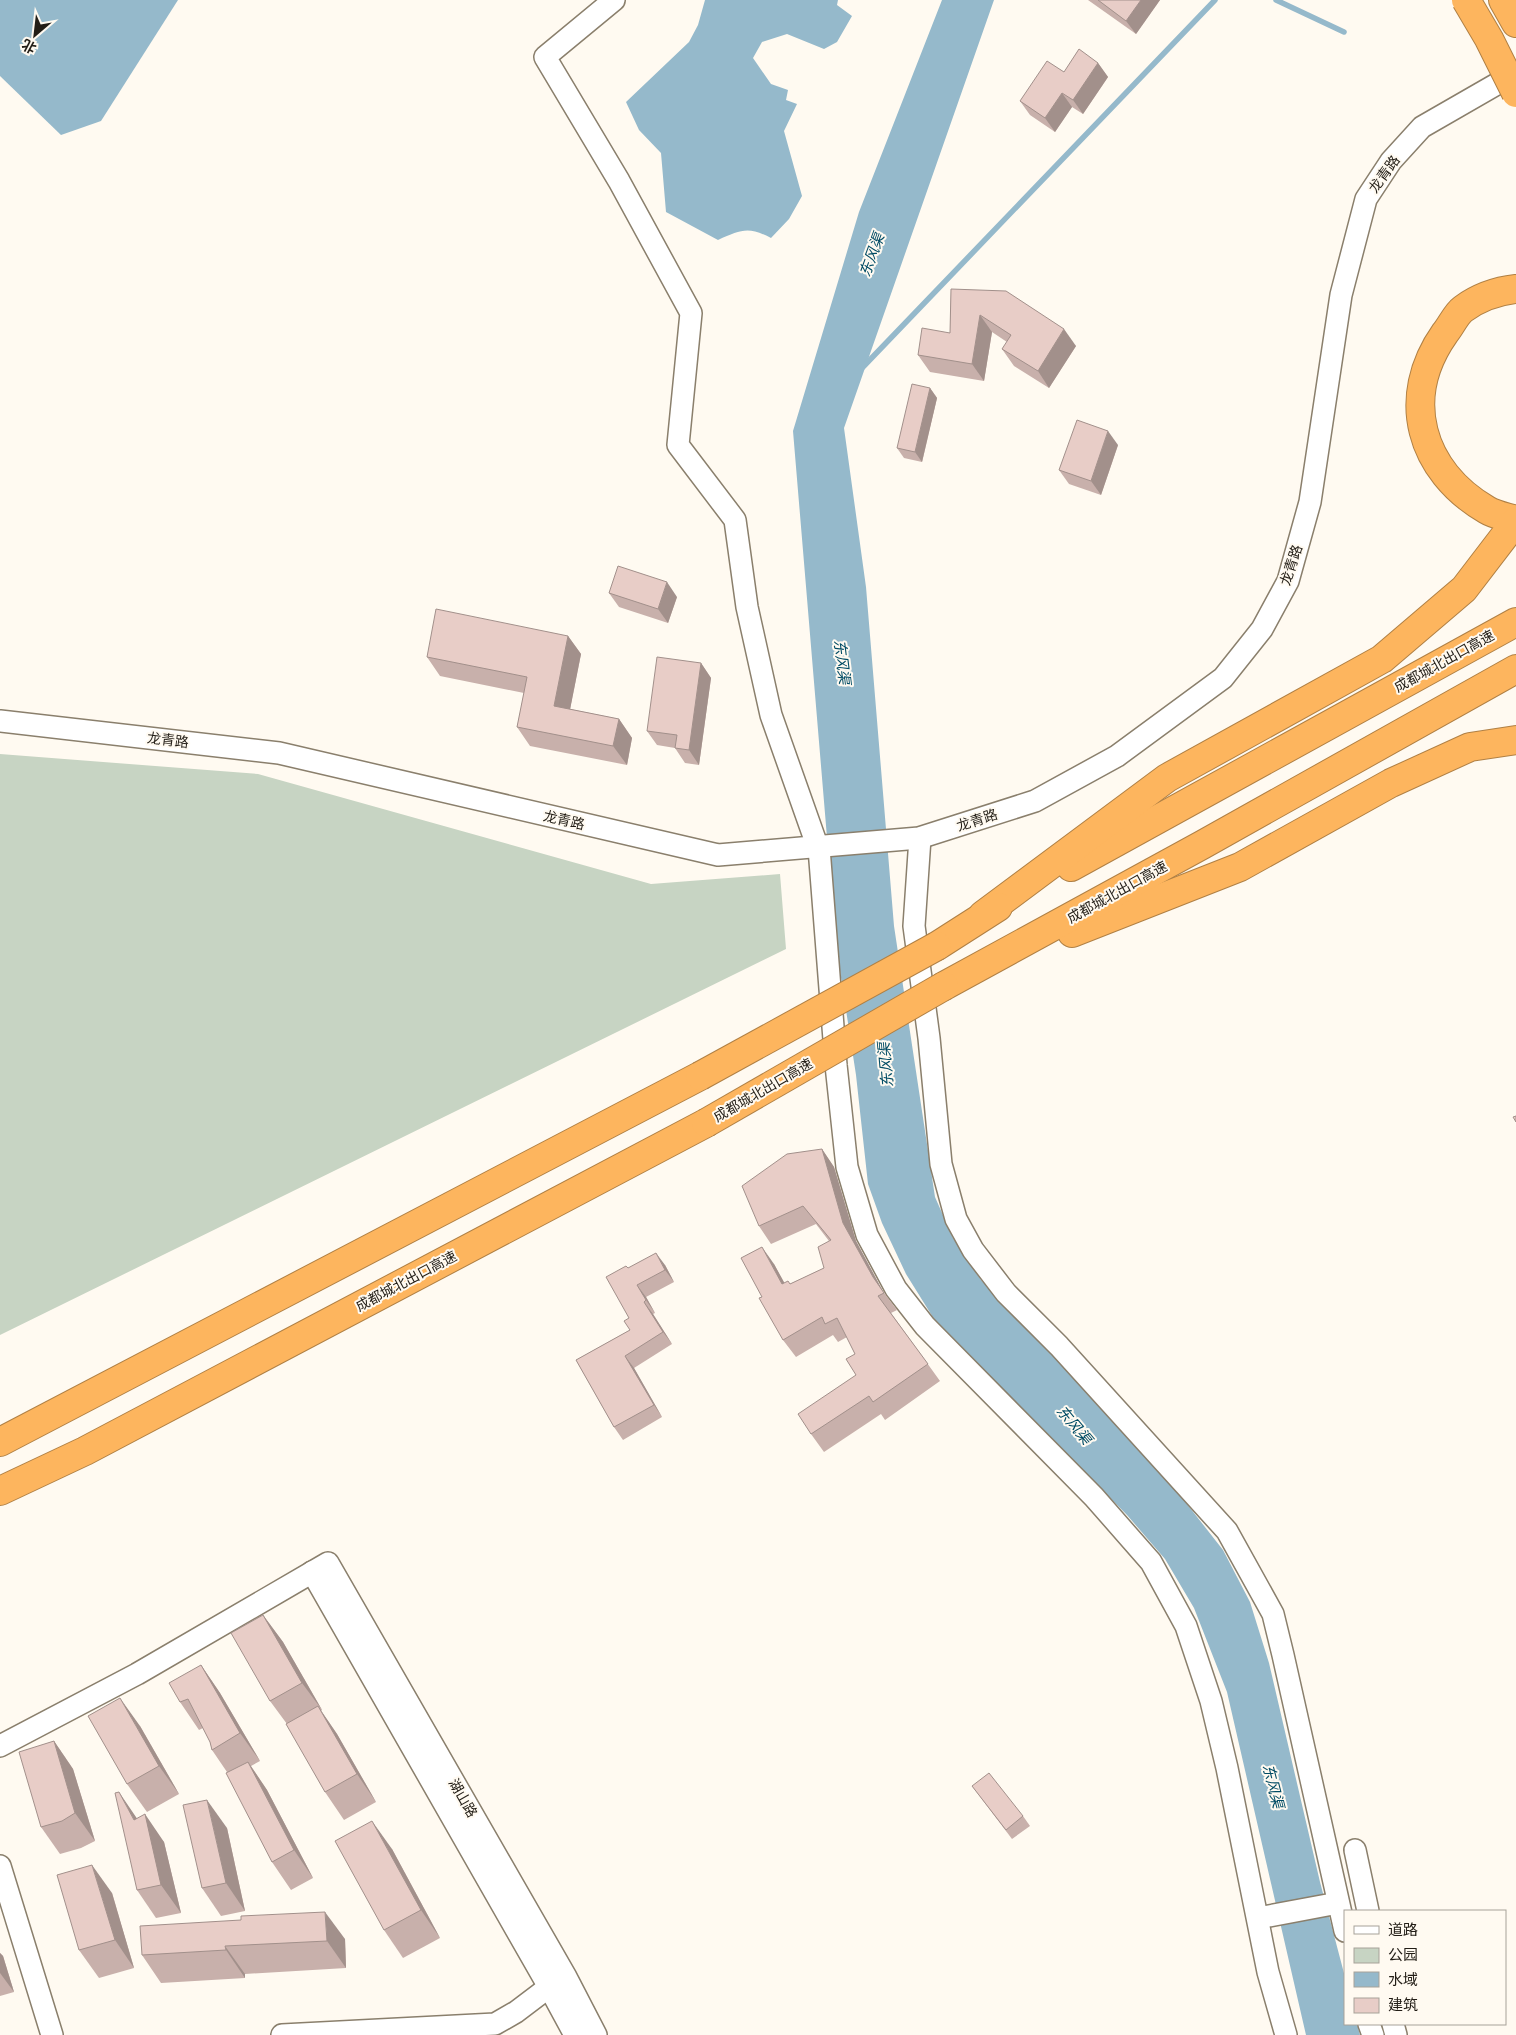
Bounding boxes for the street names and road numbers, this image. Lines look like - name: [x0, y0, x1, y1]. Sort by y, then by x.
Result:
- street label: 龙青路: [1364, 152, 1404, 196]
- street label: 龙青路: [1276, 542, 1306, 588]
- street label: 成都城北出口高速: [1391, 626, 1497, 696]
- street label: 龙青路: [146, 729, 190, 751]
- street label: 龙青路: [954, 805, 1000, 835]
- street label: 龙青路: [542, 807, 586, 833]
- street label: 成都城北出口高速: [1064, 857, 1170, 927]
- street label: 成都城北出口高速: [710, 1054, 816, 1126]
- street label: 成都城北出口高速: [352, 1247, 460, 1315]
- street label: 湖山路: [445, 1775, 481, 1821]

